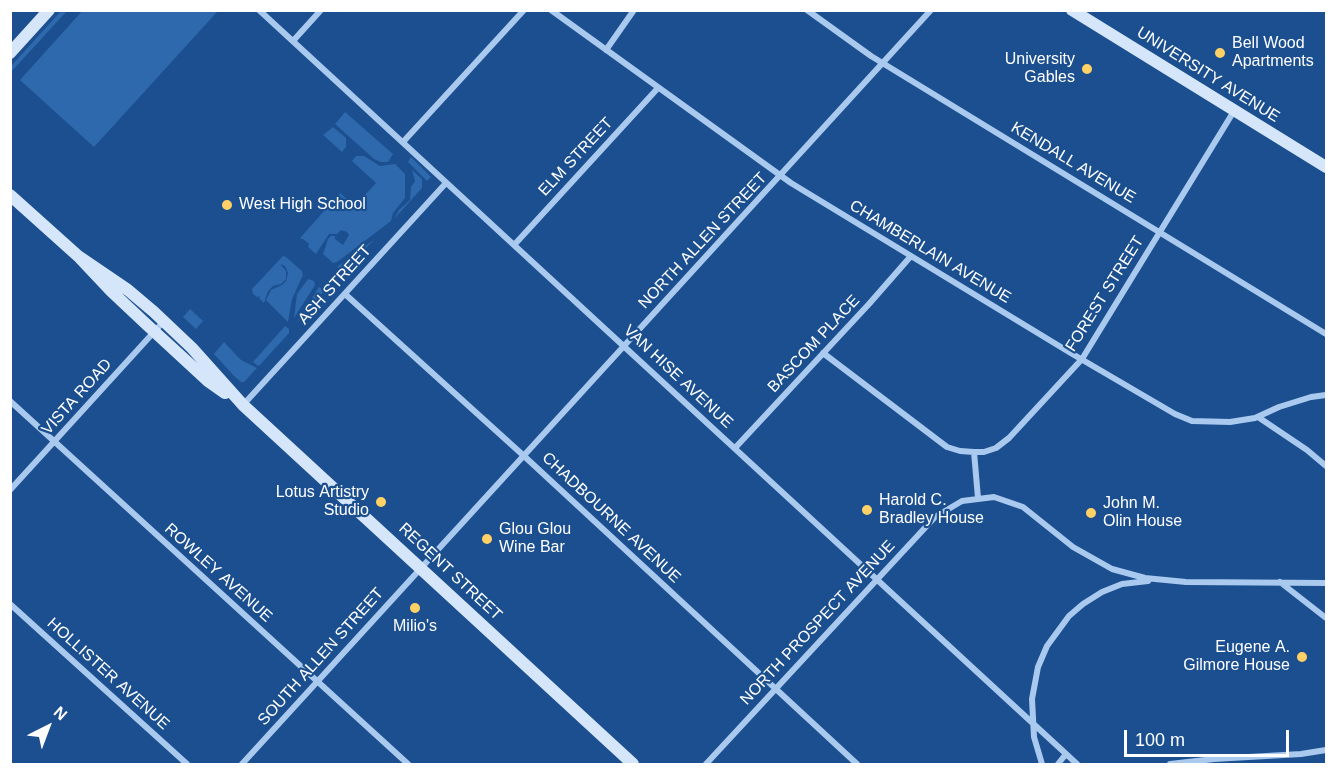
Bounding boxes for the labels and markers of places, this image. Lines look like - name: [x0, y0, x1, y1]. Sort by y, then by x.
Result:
- place label: Bell Wood Apartments: [1232, 34, 1314, 72]
- marker: Bell Wood Apartments: [1213, 46, 1227, 60]
- place label: University Gables: [1005, 50, 1075, 88]
- marker: University Gables: [1080, 62, 1094, 76]
- place label: West High School: [239, 195, 366, 215]
- marker: West High School: [220, 198, 234, 212]
- place label: Lotus Artistry Studio: [276, 483, 369, 521]
- place label: Harold C. Bradley House: [879, 491, 984, 529]
- place label: John M. Olin House: [1103, 494, 1182, 532]
- marker: Lotus Artistry Studio: [374, 495, 388, 509]
- marker: Harold C. Bradley House: [860, 503, 874, 517]
- marker: John M. Olin House: [1084, 506, 1098, 520]
- place label: Glou Glou Wine Bar: [499, 520, 571, 558]
- marker: Glou Glou Wine Bar: [480, 532, 494, 546]
- marker: Milio's: [408, 601, 422, 615]
- place label: Milio's: [393, 617, 437, 637]
- place label: Eugene A. Gilmore House: [1183, 638, 1290, 676]
- marker: Eugene A. Gilmore House: [1295, 650, 1309, 664]

